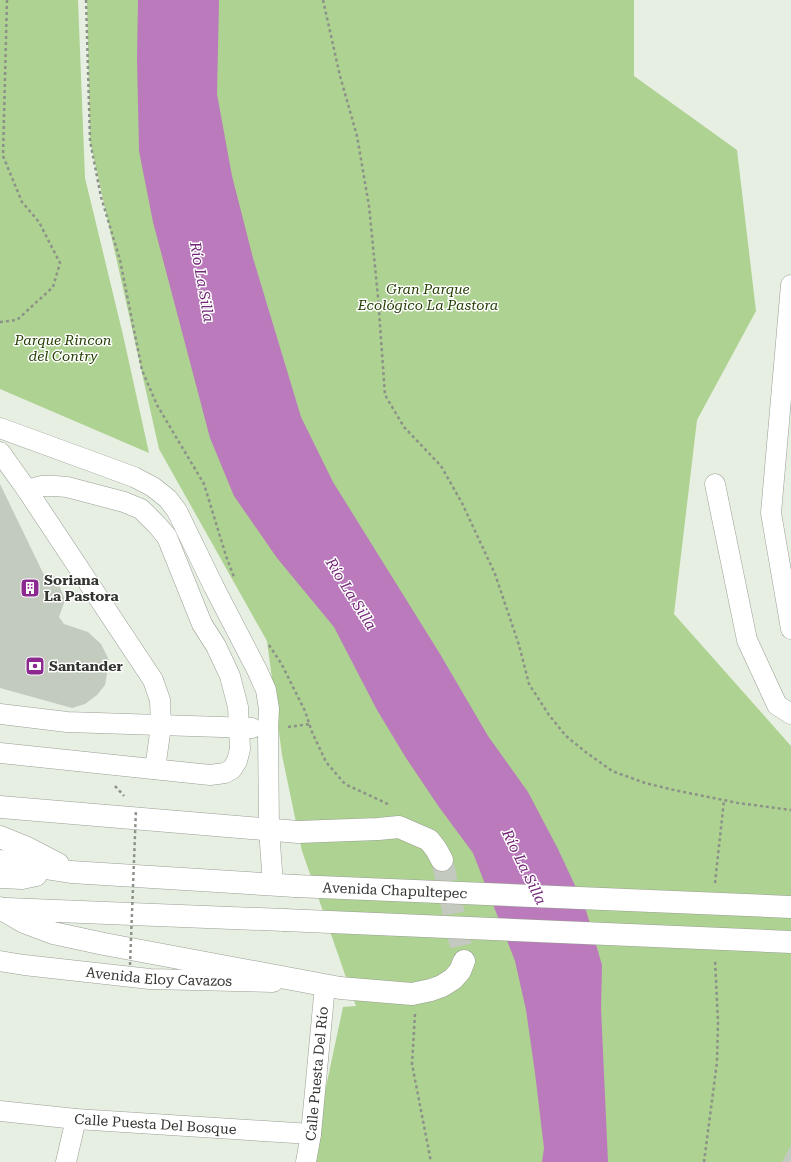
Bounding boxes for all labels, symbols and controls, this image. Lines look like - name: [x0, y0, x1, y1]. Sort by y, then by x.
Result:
- water label: Río La Silla: [186, 239, 218, 324]
- park label: Gran Parque Ecológico La Pastora: [357, 281, 498, 313]
- park label: Parque Rincon del Contry: [14, 332, 112, 364]
- water label: Río La Silla: [321, 554, 380, 633]
- place label: Soriana La Pastora: [44, 572, 119, 604]
- building icon: Soriana La Pastora: [19, 577, 41, 599]
- bank icon: Santander: [24, 655, 46, 677]
- place label: Santander: [49, 658, 123, 674]
- water label: Río La Silla: [498, 826, 550, 908]
- street label: Avenida Chapultepec: [322, 879, 468, 901]
- street label: Avenida Eloy Cavazos: [85, 964, 233, 989]
- street label: Calle Puesta Del Río: [302, 1006, 331, 1142]
- street label: Calle Puesta Del Bosque: [74, 1111, 237, 1137]

